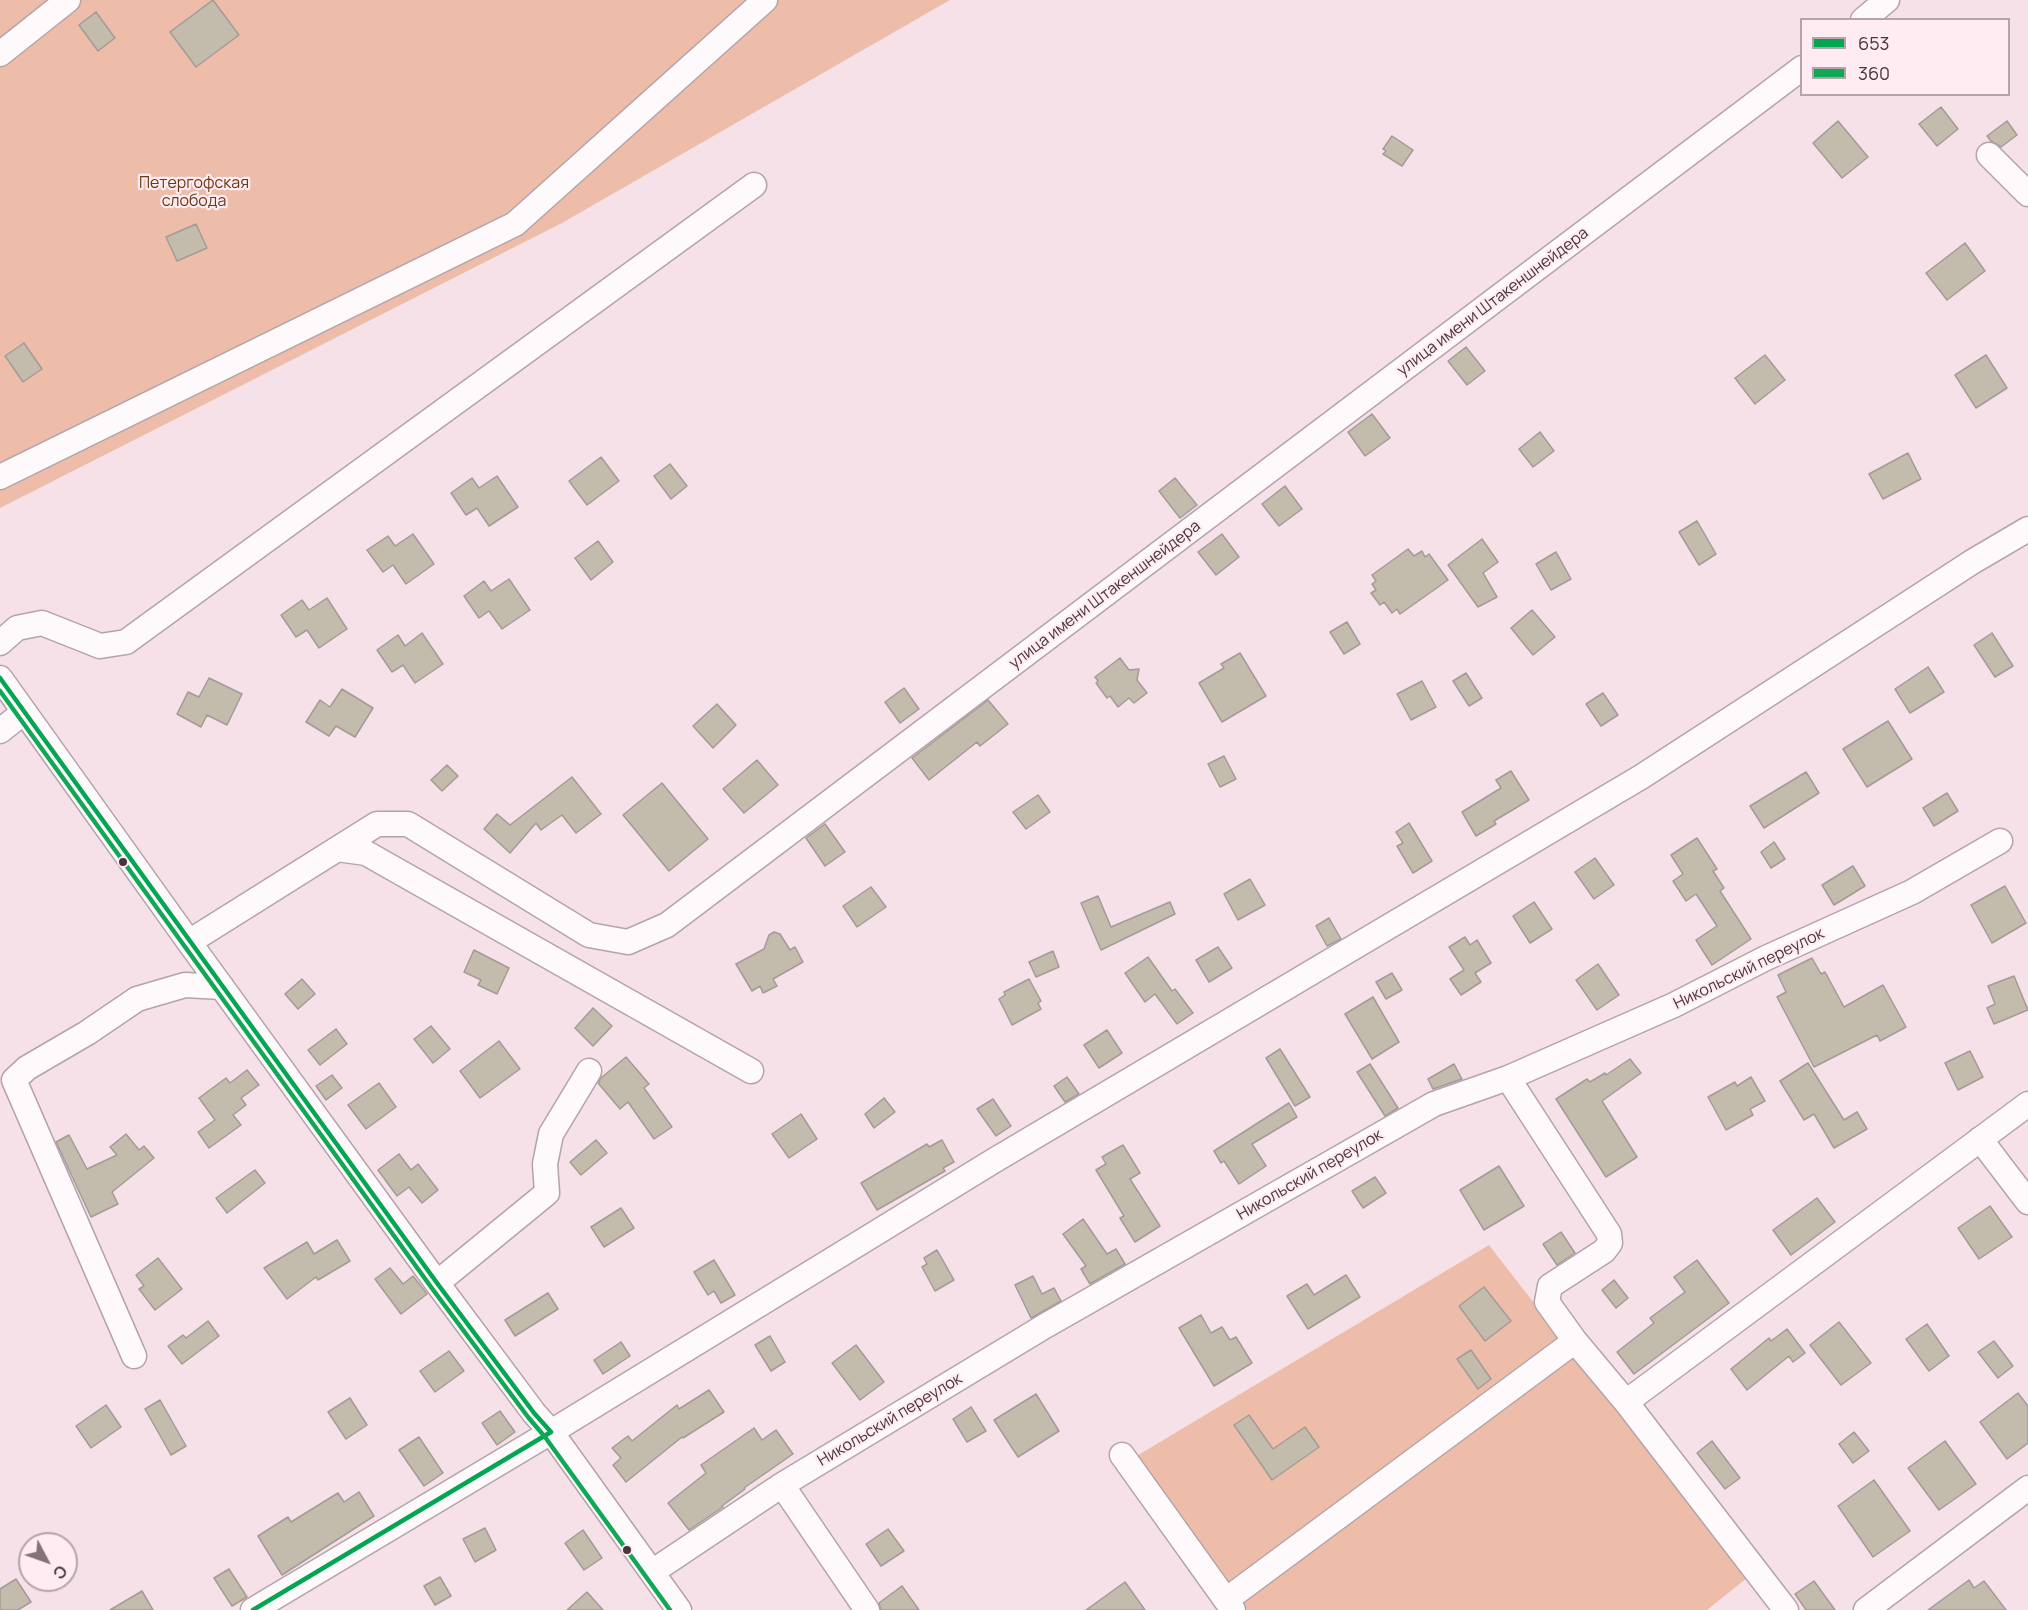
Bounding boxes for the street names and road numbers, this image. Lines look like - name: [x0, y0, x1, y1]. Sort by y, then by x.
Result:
- street label: улица имени Штакеншнейдера: [1394, 224, 1592, 380]
- street label: улица имени Штакеншнейдера: [1006, 517, 1204, 673]
- street label: Никольский переулок: [1671, 924, 1827, 1014]
- street label: Никольский переулок: [1234, 1125, 1386, 1225]
- street label: Никольский переулок: [814, 1369, 966, 1471]

